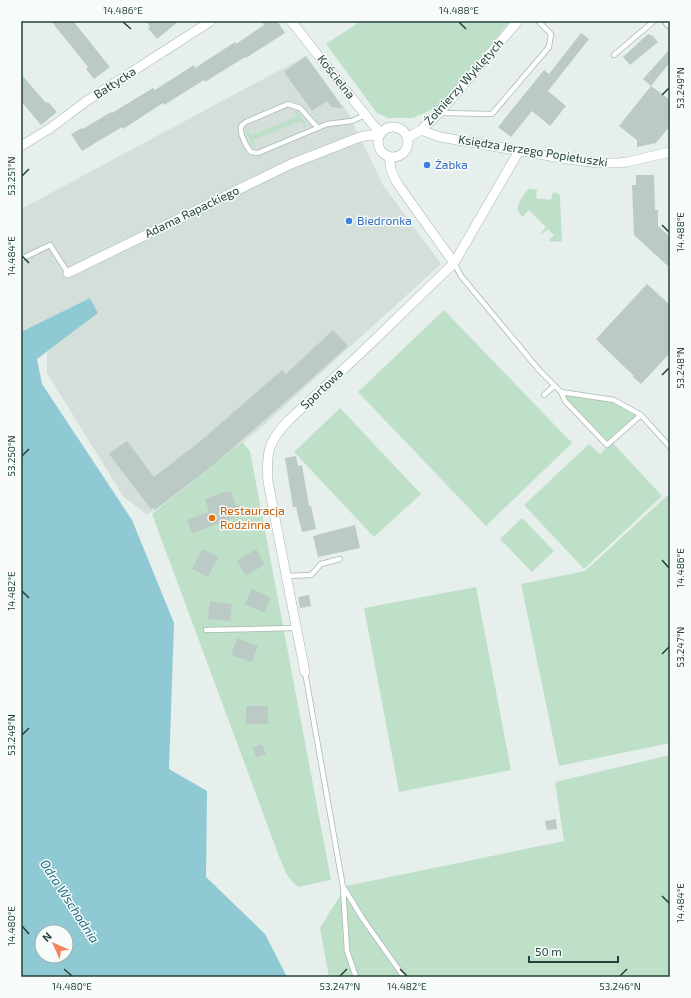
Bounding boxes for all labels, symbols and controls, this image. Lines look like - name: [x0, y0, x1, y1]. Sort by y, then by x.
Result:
- text: 14.486°E: [103, 4, 143, 16]
- text: 14.488°E: [439, 4, 479, 16]
- street label: Żołnierzy Wyklętych: [421, 35, 506, 127]
- street label: Kościelna: [315, 51, 358, 101]
- street label: Bałtycka: [91, 63, 138, 101]
- text: 53.249°N: [674, 67, 686, 109]
- street label: Księdza Jerzego Popiełuszki: [458, 131, 609, 169]
- text: 53.251°N: [5, 157, 17, 195]
- place label: Żabka: [435, 157, 468, 171]
- marker: Żabka: [422, 160, 432, 170]
- street label: Adama Rapackiego: [142, 182, 241, 240]
- text: 14.488°E: [674, 212, 686, 252]
- place label: Biedronka: [357, 213, 412, 227]
- marker: Biedronka: [344, 216, 354, 226]
- text: 14.484°E: [5, 236, 17, 276]
- text: 53.248°N: [674, 347, 686, 389]
- street label: Sportowa: [297, 365, 346, 412]
- text: 53.250°N: [5, 436, 17, 476]
- place label: Restauracja Rodzinna: [220, 503, 285, 531]
- marker: Restauracja Rodzinna: [207, 513, 217, 523]
- text: 14.486°E: [674, 548, 686, 588]
- text: 14.482°E: [5, 571, 17, 611]
- text: 53.247°N: [674, 627, 686, 667]
- text: 53.249°N: [5, 714, 17, 756]
- water label: Odra Wschodnia: [37, 856, 103, 946]
- text: 14.484°E: [674, 883, 686, 923]
- text: 14.480°E: [5, 906, 17, 946]
- north arrow: [34, 924, 74, 964]
- text: N: [39, 929, 54, 944]
- scale bar: [529, 938, 618, 964]
- text: 50 m: [535, 944, 562, 958]
- text: 14.480°E: [52, 980, 92, 992]
- text: 53.247°N: [320, 980, 360, 992]
- text: 14.482°E: [387, 980, 427, 992]
- text: 53.246°N: [599, 980, 641, 992]

